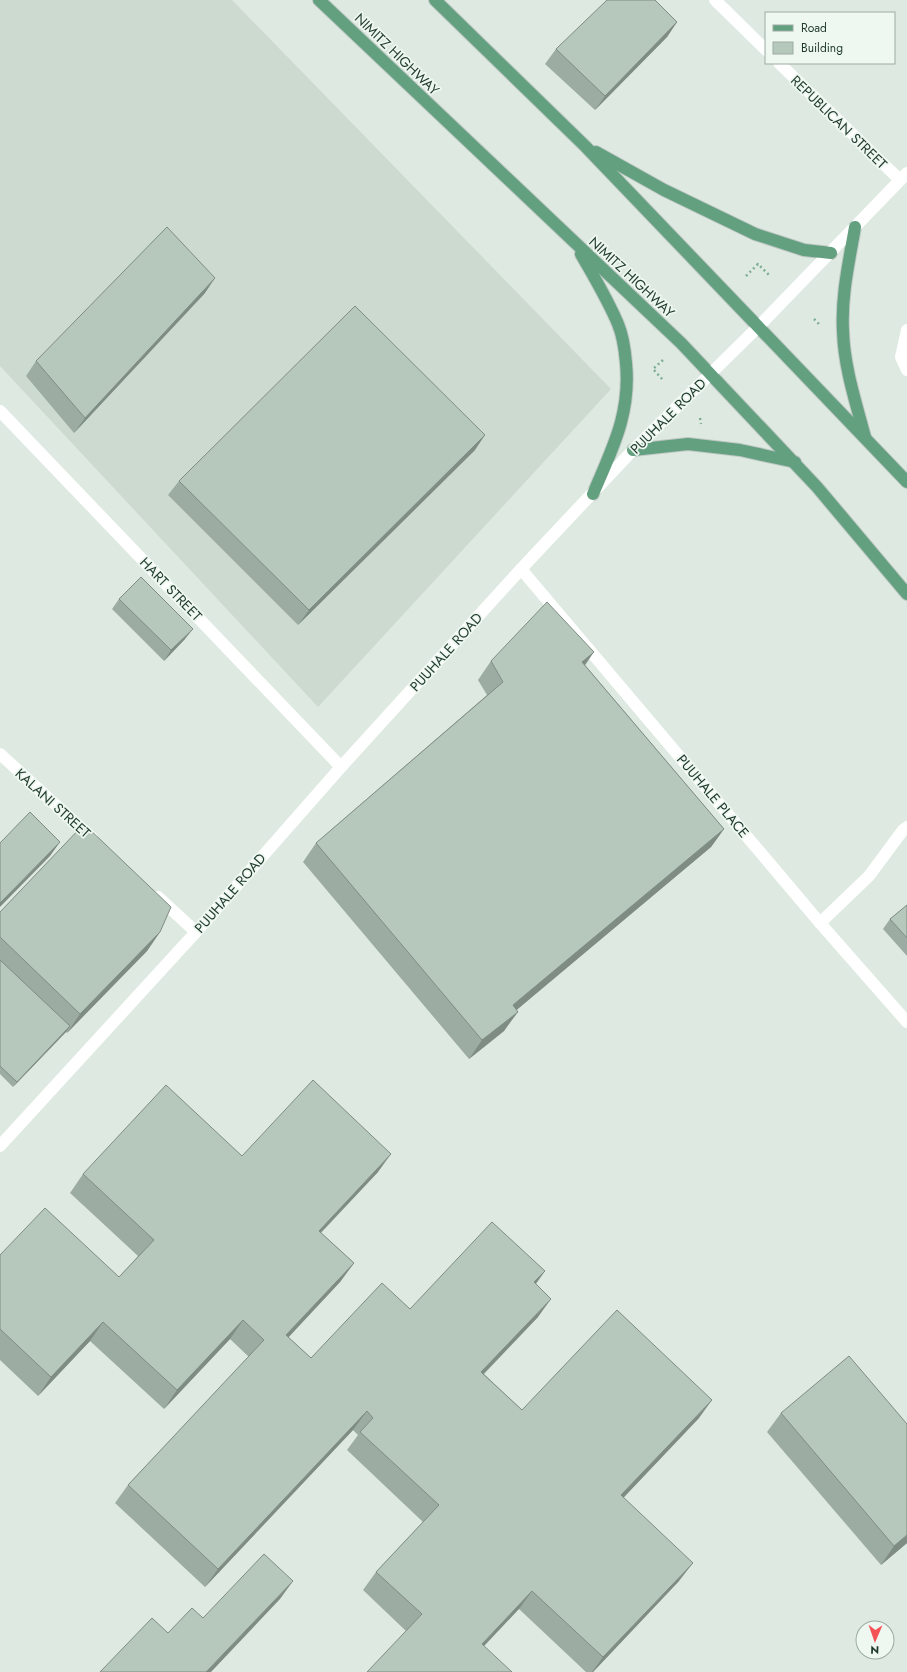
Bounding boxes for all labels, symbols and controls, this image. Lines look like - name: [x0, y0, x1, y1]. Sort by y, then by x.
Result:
- street label: NIMITZ HIGHWAY: [350, 8, 444, 100]
- legend: [765, 12, 895, 64]
- text: Road: [801, 19, 827, 37]
- text: Building: [801, 39, 843, 57]
- street label: REPUBLICAN STREET: [786, 71, 892, 174]
- street label: NIMITZ HIGHWAY: [585, 232, 679, 322]
- street label: PUUHALE ROAD: [626, 374, 710, 458]
- street label: HART STREET: [135, 553, 207, 626]
- street label: PUUHALE ROAD: [405, 608, 487, 696]
- street label: PUUHALE PLACE: [672, 750, 754, 842]
- street label: KALANI STREET: [11, 764, 96, 843]
- street label: PUUHALE ROAD: [190, 849, 270, 937]
- north arrow: [855, 1620, 895, 1660]
- text: N: [870, 1642, 879, 1658]

